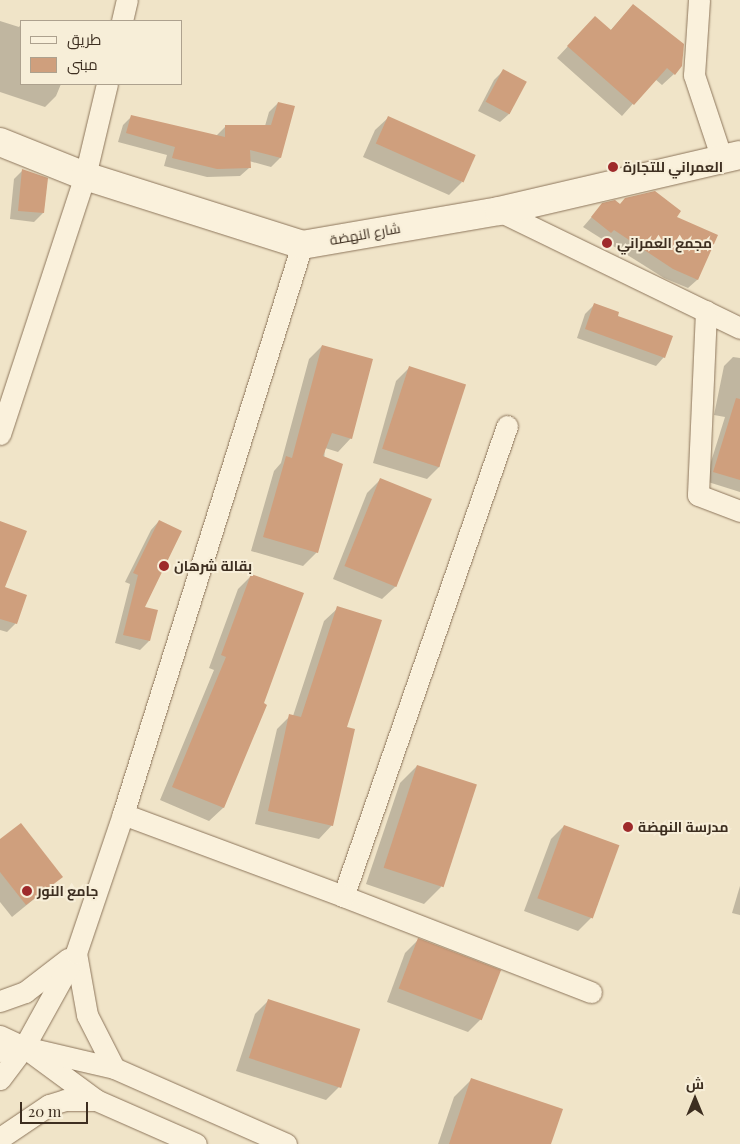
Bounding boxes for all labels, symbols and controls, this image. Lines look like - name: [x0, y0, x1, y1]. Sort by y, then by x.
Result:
- legend: [20, 20, 182, 85]
- text: طريق: [67, 29, 101, 49]
- text: مبنى: [67, 54, 98, 74]
- place label: العمراني للتجارة: [623, 159, 723, 175]
- marker: العمراني للتجارة: [607, 161, 619, 173]
- street label: شارع النهضة: [328, 220, 402, 248]
- place label: مجمع العمراني: [617, 235, 712, 251]
- marker: مجمع العمراني: [601, 237, 613, 249]
- place label: بقالة شرهان: [174, 558, 252, 574]
- marker: بقالة شرهان: [158, 560, 170, 572]
- place label: مدرسة النهضة: [638, 819, 728, 835]
- marker: مدرسة النهضة: [622, 821, 634, 833]
- place label: جامع النور: [37, 883, 98, 899]
- marker: جامع النور: [21, 885, 33, 897]
- north arrow: [670, 1074, 720, 1124]
- text: ش: [686, 1074, 704, 1093]
- scale bar: [22, 1092, 90, 1124]
- text: 20 m: [28, 1101, 61, 1121]

